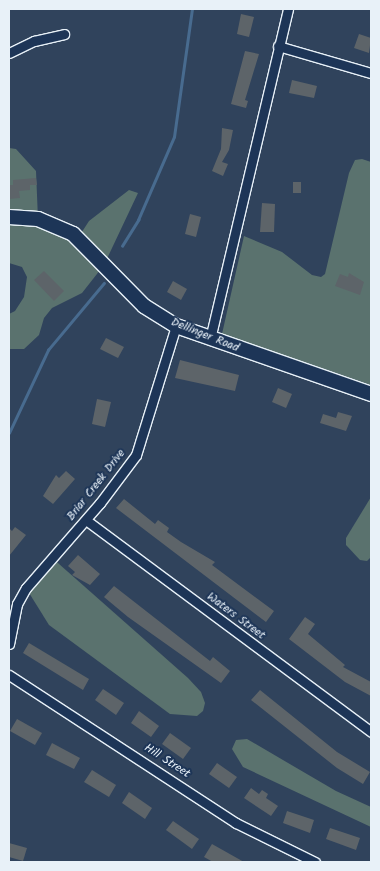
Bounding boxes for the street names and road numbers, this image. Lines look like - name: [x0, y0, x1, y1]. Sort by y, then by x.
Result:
- street label: Dellinger Road: [169, 315, 241, 355]
- street label: Briar Creek Drive: [64, 447, 128, 523]
- street label: Waters Street: [204, 589, 268, 643]
- street label: Hill Street: [141, 741, 193, 781]

